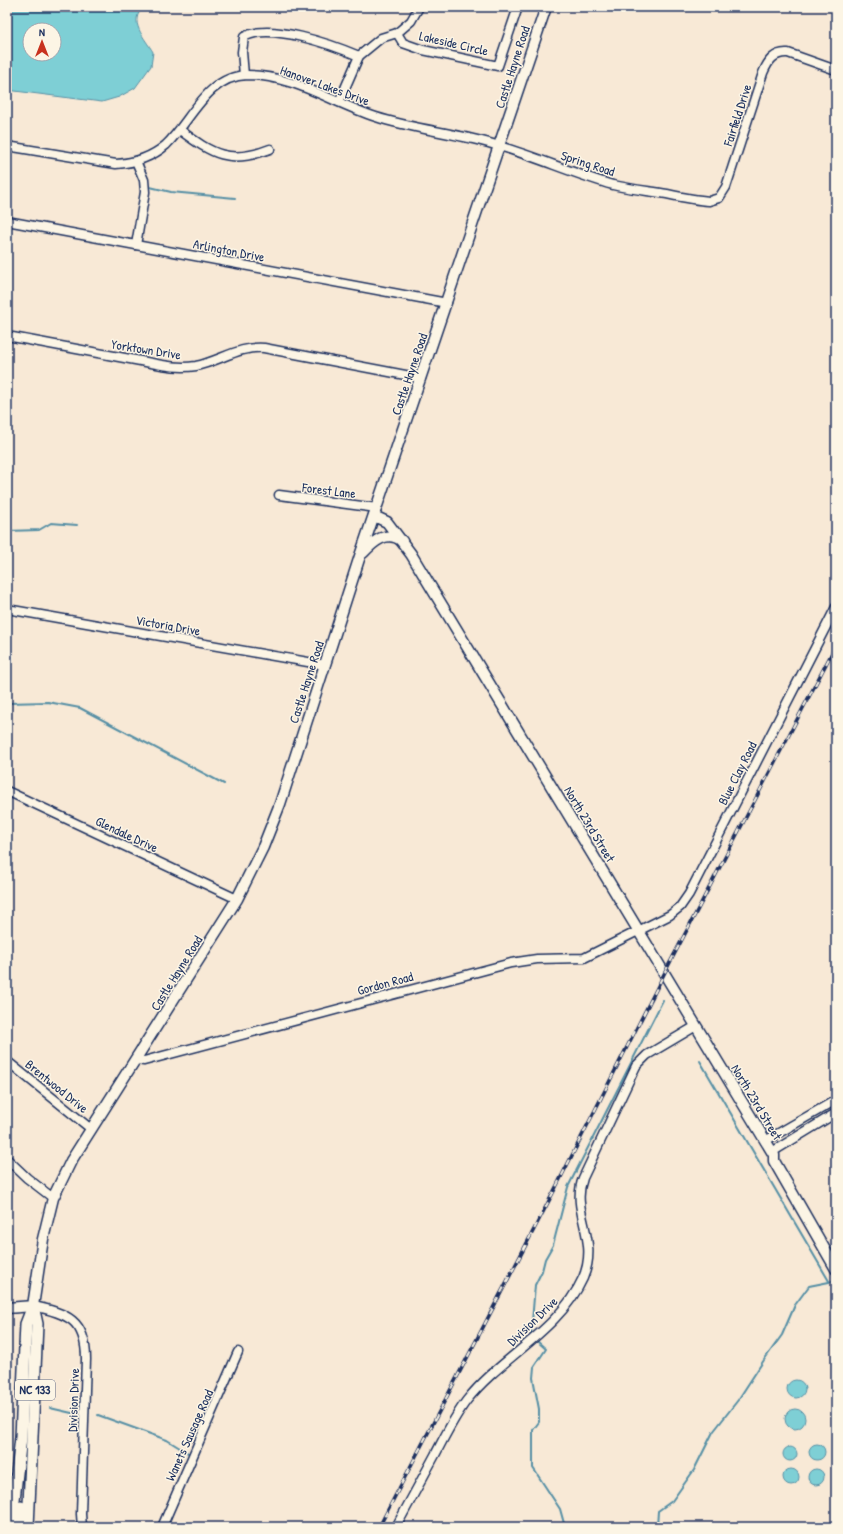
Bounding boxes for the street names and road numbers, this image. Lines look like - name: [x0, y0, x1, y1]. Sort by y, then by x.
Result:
- street label: Castle Hayne Road: [490, 24, 534, 110]
- street label: Lakeside Circle: [418, 26, 490, 60]
- street label: Hanover Lakes Drive: [278, 61, 372, 109]
- street label: Fairfield Drive: [718, 82, 755, 149]
- street label: Spring Road: [559, 146, 617, 180]
- street label: Arlington Drive: [192, 234, 266, 266]
- street label: Castle Hayne Road: [387, 331, 431, 417]
- street label: Yorktown Drive: [110, 335, 182, 363]
- street label: Forest Lane: [300, 478, 357, 502]
- street label: Victoria Drive: [134, 610, 202, 640]
- street label: Castle Hayne Road: [284, 639, 328, 725]
- street label: Blue Clay Road: [713, 738, 761, 808]
- street label: North 23rd Street: [560, 783, 620, 866]
- street label: Glendale Drive: [93, 812, 161, 856]
- street label: Castle Hayne Road: [146, 932, 206, 1014]
- street label: Gordon Road: [355, 967, 415, 999]
- street label: Brentwood Drive: [22, 1055, 92, 1117]
- street label: North 23rd Street: [727, 1061, 787, 1144]
- street label: Division Drive: [503, 1292, 561, 1350]
- street label: Division Drive: [63, 1368, 83, 1432]
- road number: NC 133: [15, 1380, 55, 1400]
- street label: Wanets Sausage Road: [161, 1386, 217, 1484]

